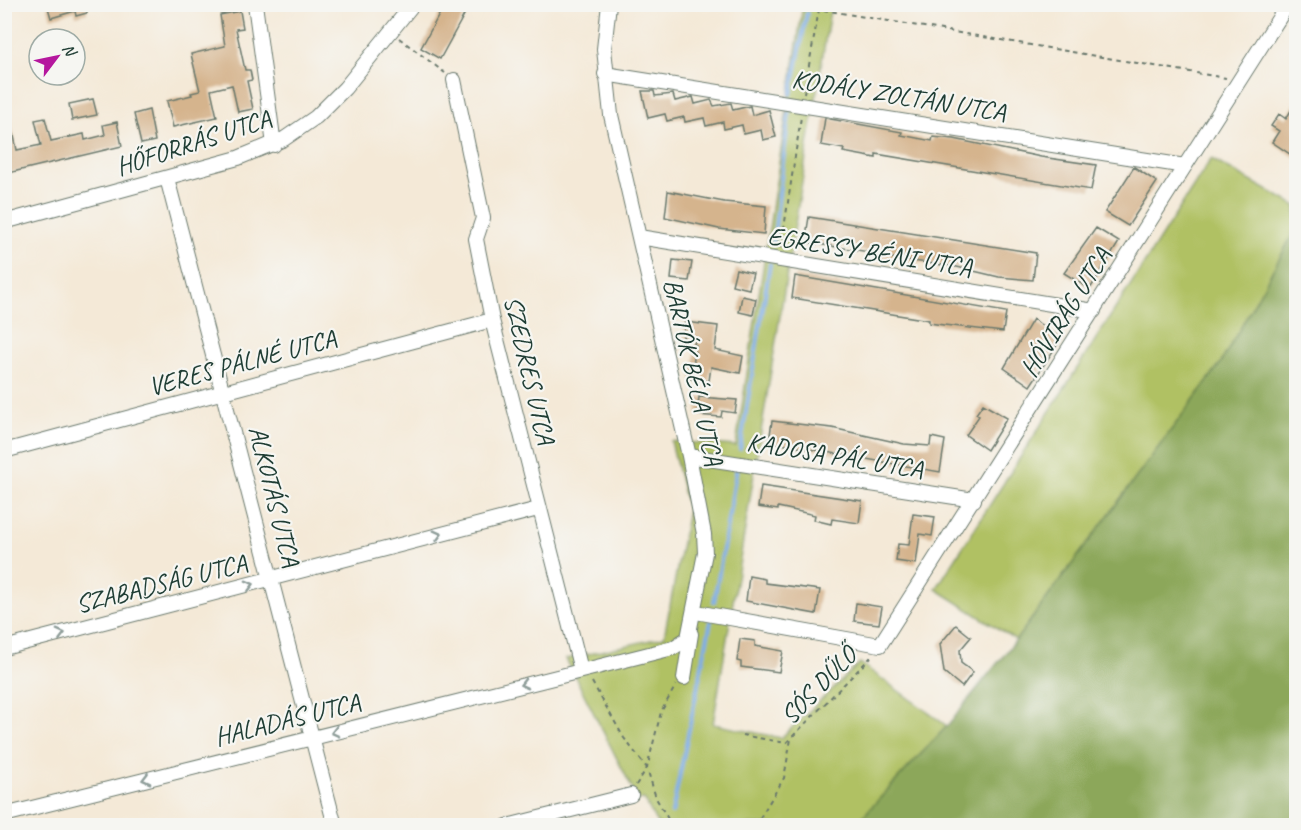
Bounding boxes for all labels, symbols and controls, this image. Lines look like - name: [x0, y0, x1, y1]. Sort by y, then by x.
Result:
- north arrow: [27, 27, 87, 87]
- text: N: [58, 40, 82, 62]
- street label: KODÁLY ZOLTÁN UTCA: [790, 62, 1009, 129]
- street label: HŐFORRÁS UTCA: [111, 102, 276, 183]
- street label: EGRESSY BÉNI UTCA: [766, 219, 975, 284]
- street label: HÓVIRÁG UTCA: [1013, 241, 1119, 383]
- street label: BARTÓK BÉLA UTCA: [656, 276, 731, 470]
- street label: SZEDRES UTCA: [496, 293, 563, 449]
- street label: VERES PÁLNÉ UTCA: [145, 321, 340, 403]
- street label: ALKOTÁS UTCA: [241, 422, 308, 571]
- street label: KADOSA PÁL UTCA: [745, 425, 926, 486]
- one-way arrow: [433, 530, 443, 542]
- street label: SZABADSÁG UTCA: [72, 546, 251, 621]
- one-way arrow: [245, 580, 255, 593]
- one-way arrow: [56, 628, 66, 641]
- street label: SÓS DŰLŐ: [773, 636, 867, 731]
- one-way arrow: [519, 677, 529, 690]
- street label: HALADÁS UTCA: [211, 685, 364, 754]
- one-way arrow: [330, 724, 340, 737]
- one-way arrow: [141, 772, 151, 785]

